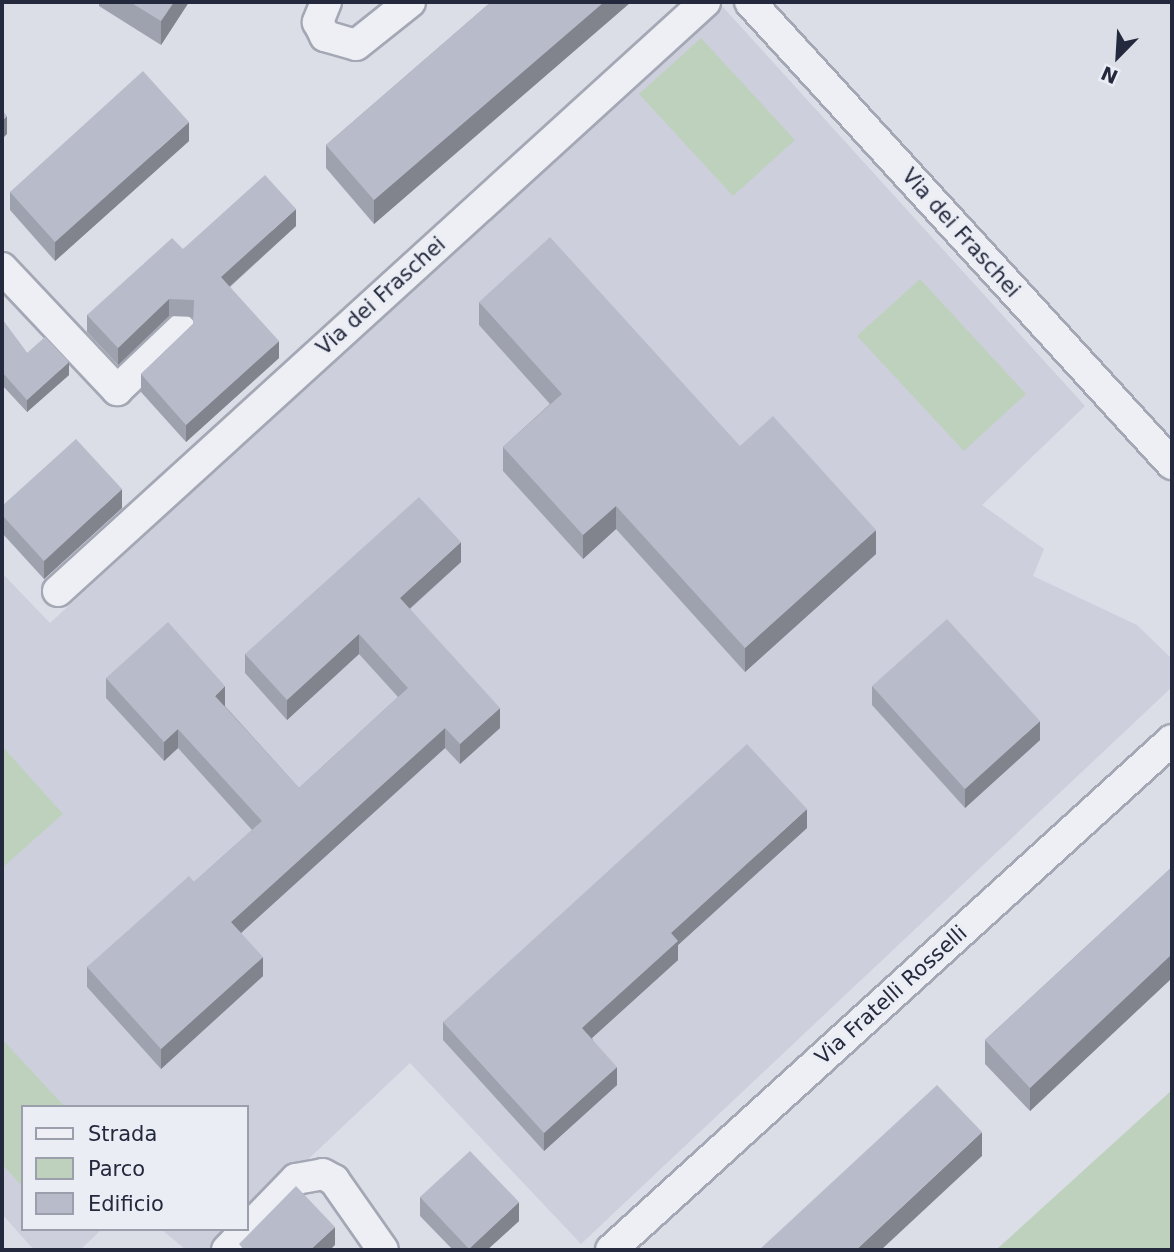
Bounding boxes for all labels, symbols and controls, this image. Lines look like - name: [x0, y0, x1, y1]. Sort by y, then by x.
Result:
- north arrow: [1083, 21, 1153, 91]
- text: N: [1098, 62, 1121, 88]
- street label: Via dei Fraschei: [897, 163, 1025, 303]
- street label: Via dei Fraschei: [311, 232, 451, 360]
- street label: Via Fratelli Rosselli: [810, 920, 972, 1070]
- legend: [21, 1105, 248, 1231]
- text: Strada: [88, 1122, 157, 1146]
- text: Parco: [88, 1157, 145, 1181]
- text: Edificio: [88, 1192, 164, 1216]

